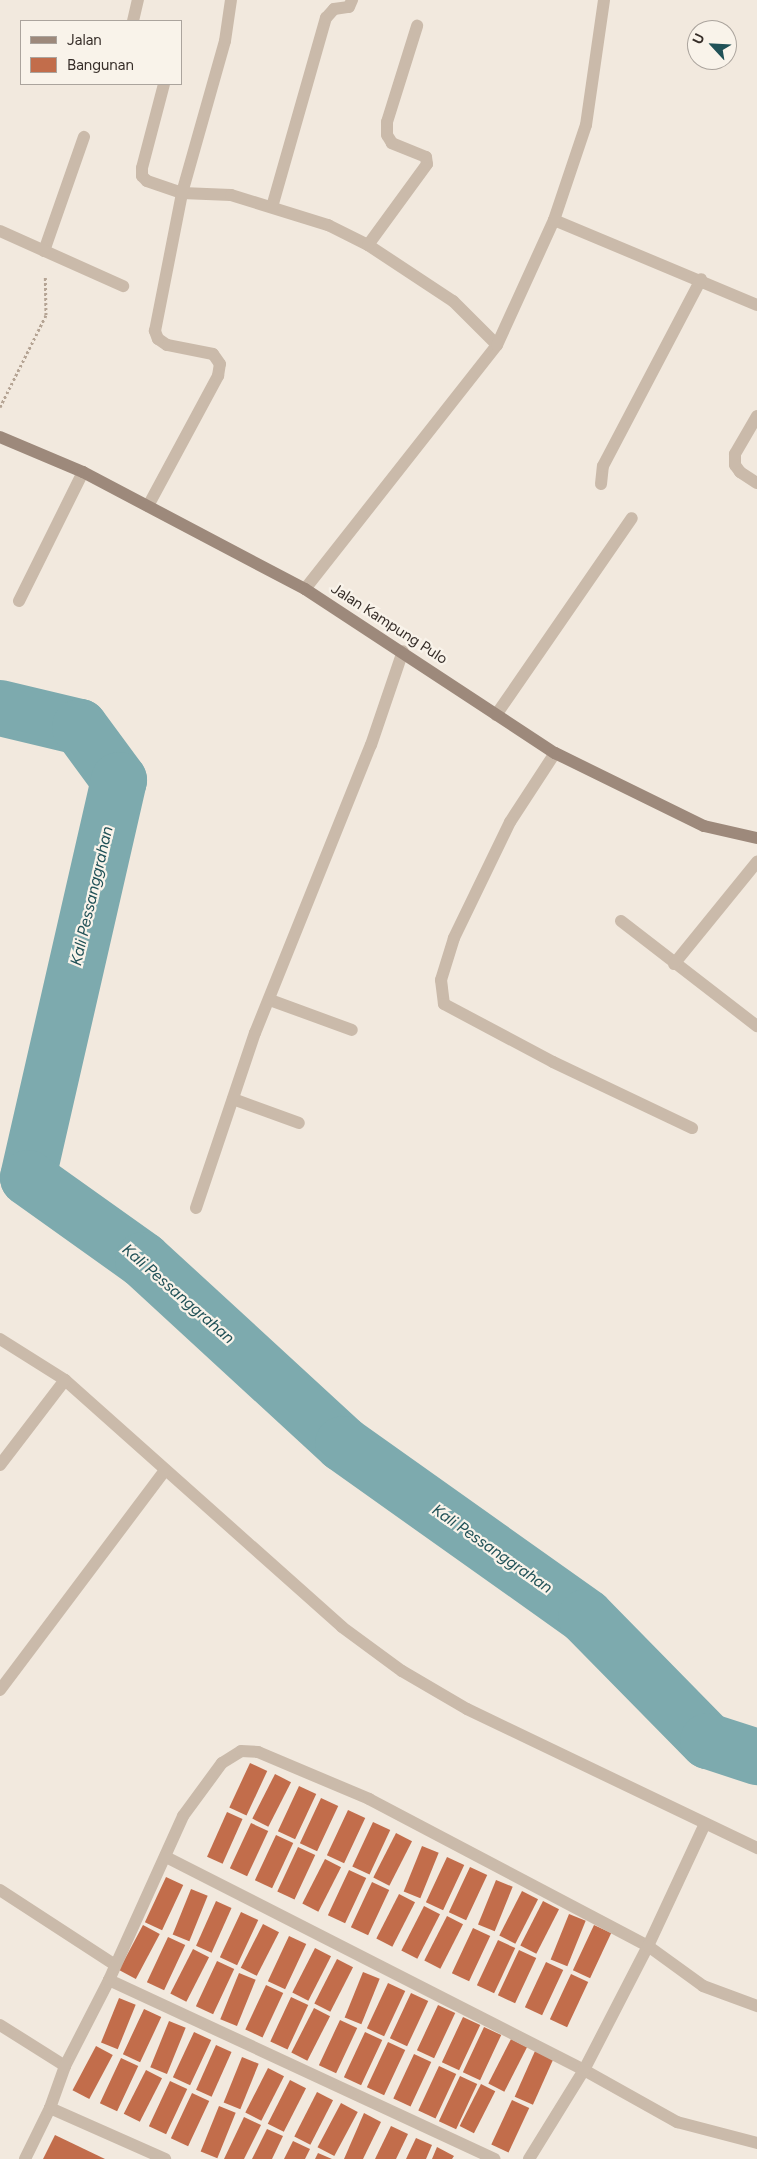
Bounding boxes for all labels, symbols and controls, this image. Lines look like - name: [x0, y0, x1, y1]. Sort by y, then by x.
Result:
- legend: [20, 20, 182, 85]
- north arrow: [687, 20, 737, 70]
- text: Jalan: [67, 31, 102, 49]
- text: U: [689, 31, 709, 47]
- text: Bangunan: [67, 56, 134, 74]
- street label: Jalan Kampung Pulo: [328, 580, 450, 668]
- water label: Kali Pessanggrahan: [67, 825, 117, 967]
- water label: Kali Pessanggrahan: [118, 1240, 238, 1348]
- water label: Kali Pessanggrahan: [428, 1500, 556, 1598]

